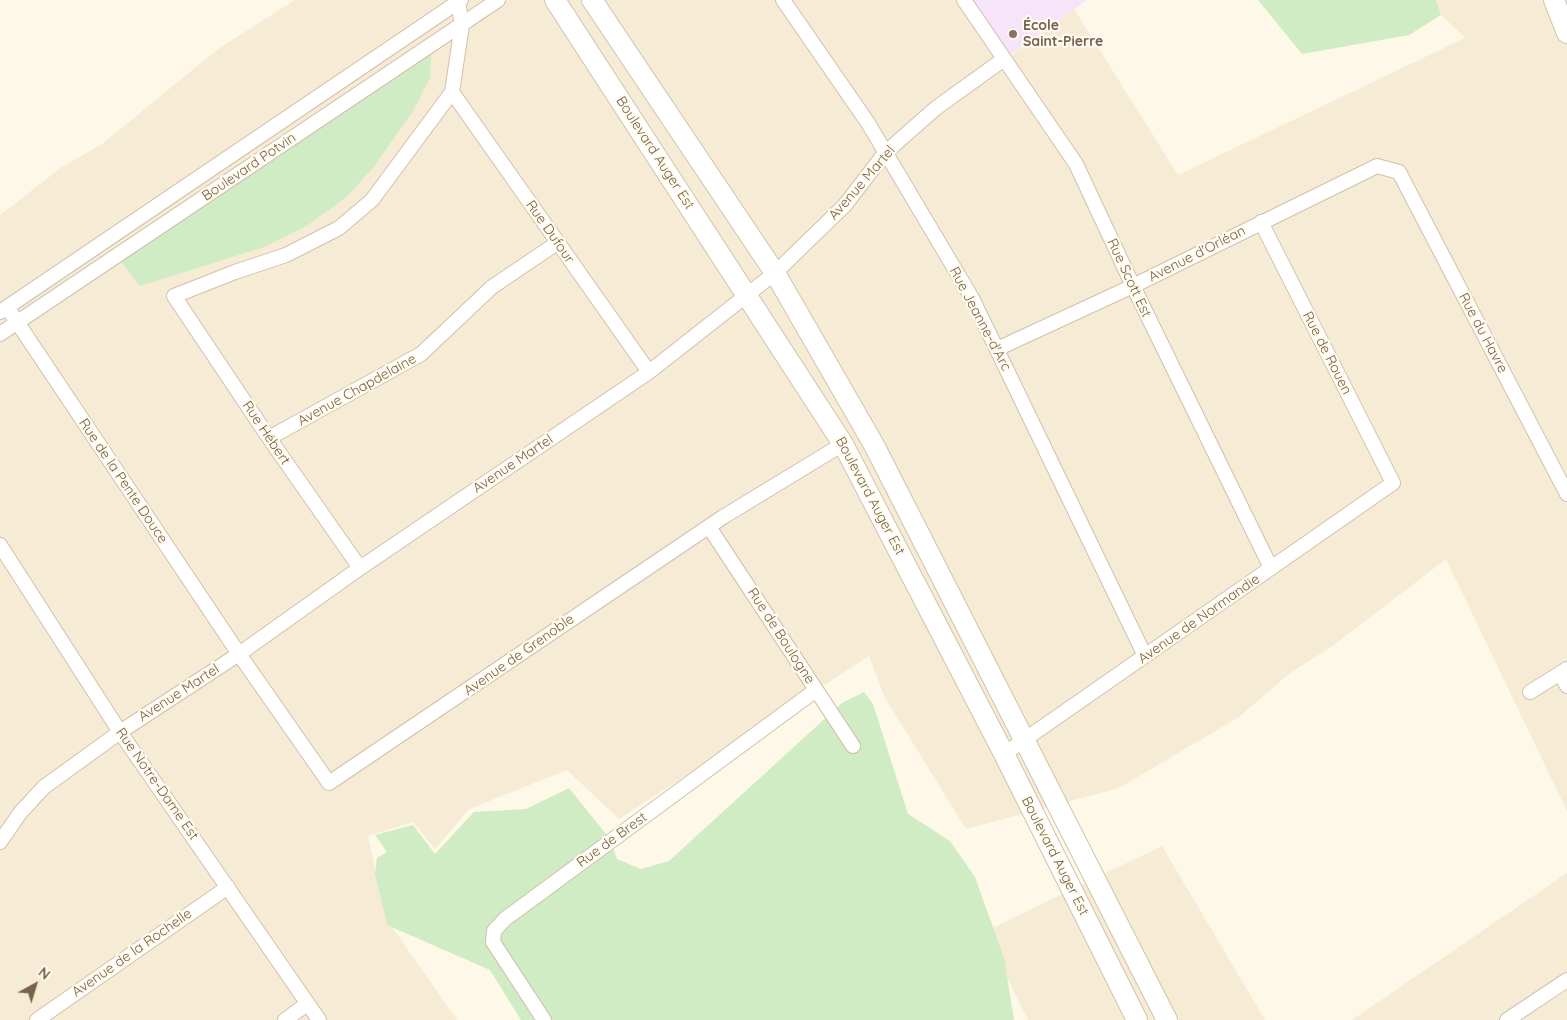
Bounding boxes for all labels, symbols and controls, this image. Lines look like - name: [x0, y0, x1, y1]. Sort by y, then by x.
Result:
- place label: École Saint-Pierre: [1023, 18, 1103, 50]
- marker: École Saint-Pierre: [1007, 28, 1019, 40]
- street label: Boulevard Auger Est: [612, 93, 698, 213]
- street label: Boulevard Potvin: [199, 129, 299, 205]
- street label: Avenue Martel: [825, 142, 899, 224]
- street label: Rue Dufour: [522, 197, 578, 267]
- street label: Avenue d'Orléan: [1146, 222, 1248, 286]
- street label: Rue Scott Est: [1103, 236, 1155, 320]
- street label: Rue Jeanne-d'Arc: [945, 264, 1015, 374]
- street label: Rue du Havre: [1455, 290, 1511, 376]
- street label: Rue de Rouen: [1299, 309, 1355, 397]
- street label: Avenue Chapdelaine: [295, 350, 419, 430]
- street label: Rue Hébert: [238, 398, 294, 468]
- street label: Rue de la Pente Douce: [75, 415, 171, 547]
- street label: Avenue Martel: [470, 431, 556, 497]
- street label: Boulevard Auger Est: [832, 434, 908, 558]
- street label: Avenue de Normandie: [1135, 571, 1263, 667]
- street label: Rue de Boulogne: [744, 585, 818, 687]
- street label: Avenue de Grenoble: [461, 611, 577, 699]
- street label: Avenue Martel: [135, 661, 223, 725]
- street label: Rue Notre-Dame Est: [112, 725, 202, 843]
- street label: Boulevard Auger Est: [1018, 794, 1092, 918]
- street label: Rue de Brest: [574, 809, 650, 871]
- street label: Avenue de la Rochelle: [69, 905, 195, 1001]
- north arrow: [10, 960, 60, 1010]
- text: N: [35, 963, 54, 984]

